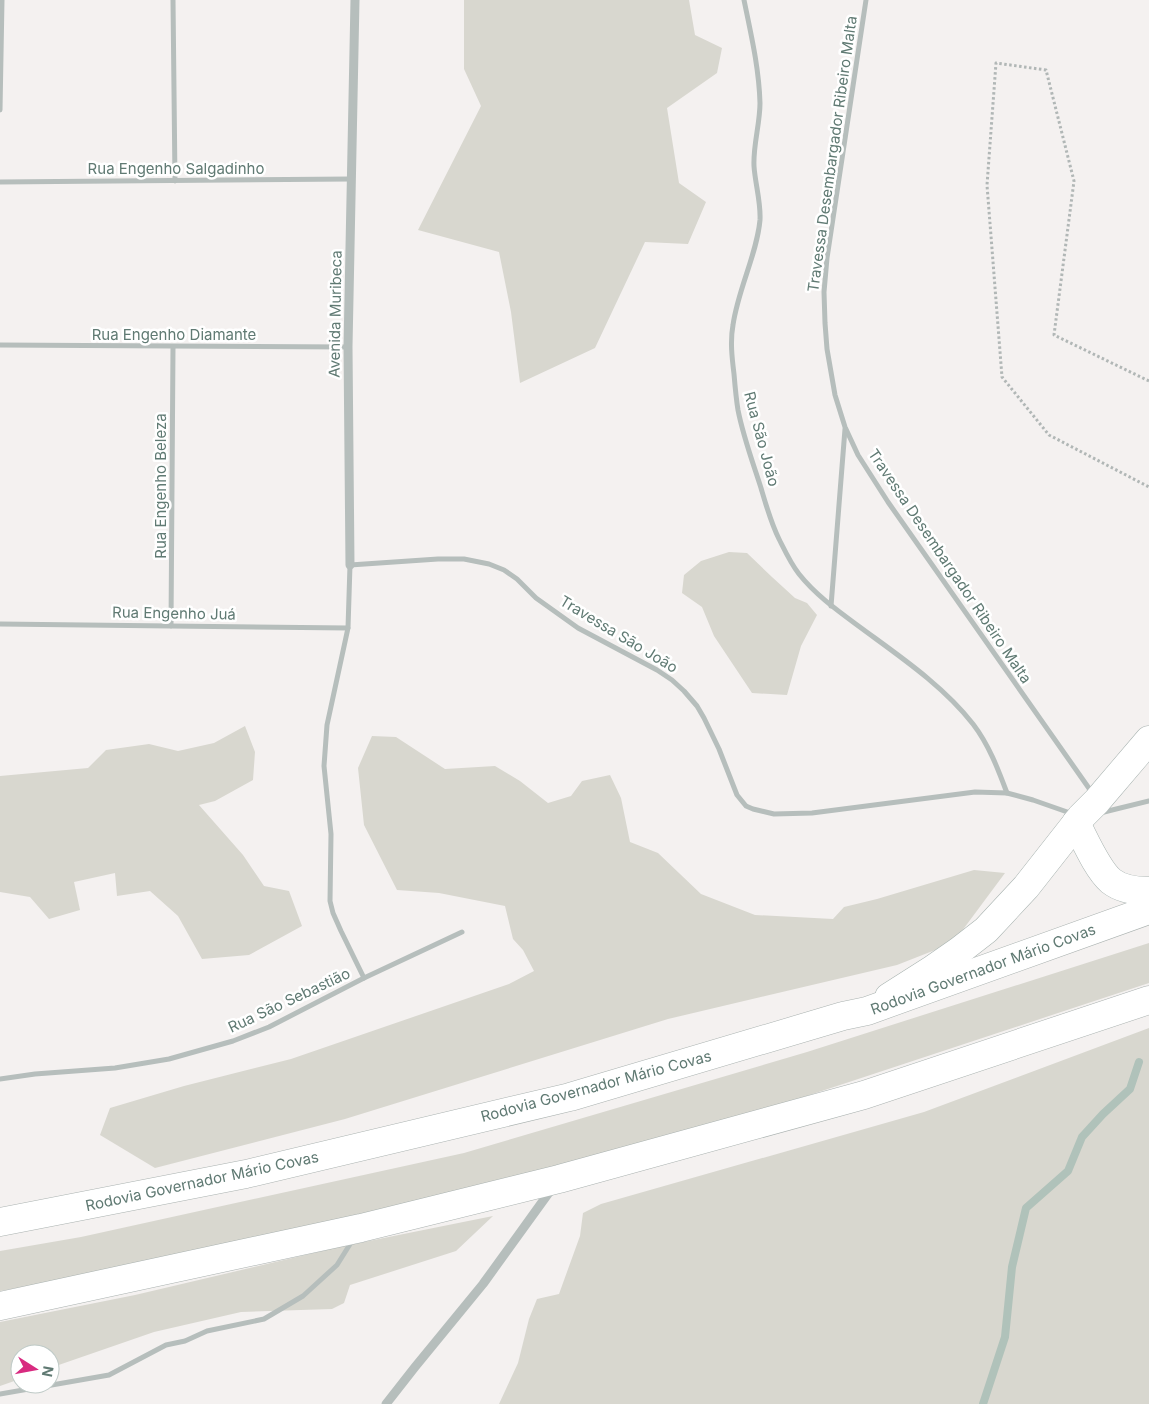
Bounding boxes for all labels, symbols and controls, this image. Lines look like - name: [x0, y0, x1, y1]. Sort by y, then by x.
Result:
- street label: Travessa Desembargador Ribeiro Malta: [803, 15, 861, 293]
- street label: Rua Engenho Salgadinho: [88, 159, 264, 178]
- street label: Avenida Muribeca: [324, 250, 346, 378]
- street label: Rua Engenho Diamante: [92, 325, 256, 344]
- street label: Rua São João: [740, 389, 784, 489]
- street label: Rua Engenho Beleza: [151, 413, 170, 559]
- street label: Travessa Desembargador Ribeiro Malta: [864, 445, 1036, 687]
- street label: Travessa São João: [556, 591, 682, 677]
- street label: Rua Engenho Juá: [112, 602, 236, 624]
- street label: Rodovia Governador Mário Covas: [868, 919, 1098, 1019]
- street label: Rua São Sebastião: [225, 963, 353, 1037]
- street label: Rodovia Governador Mário Covas: [479, 1046, 714, 1126]
- street label: Rodovia Governador Mário Covas: [84, 1147, 320, 1215]
- north arrow: [10, 1344, 60, 1394]
- text: N: [39, 1365, 58, 1378]

